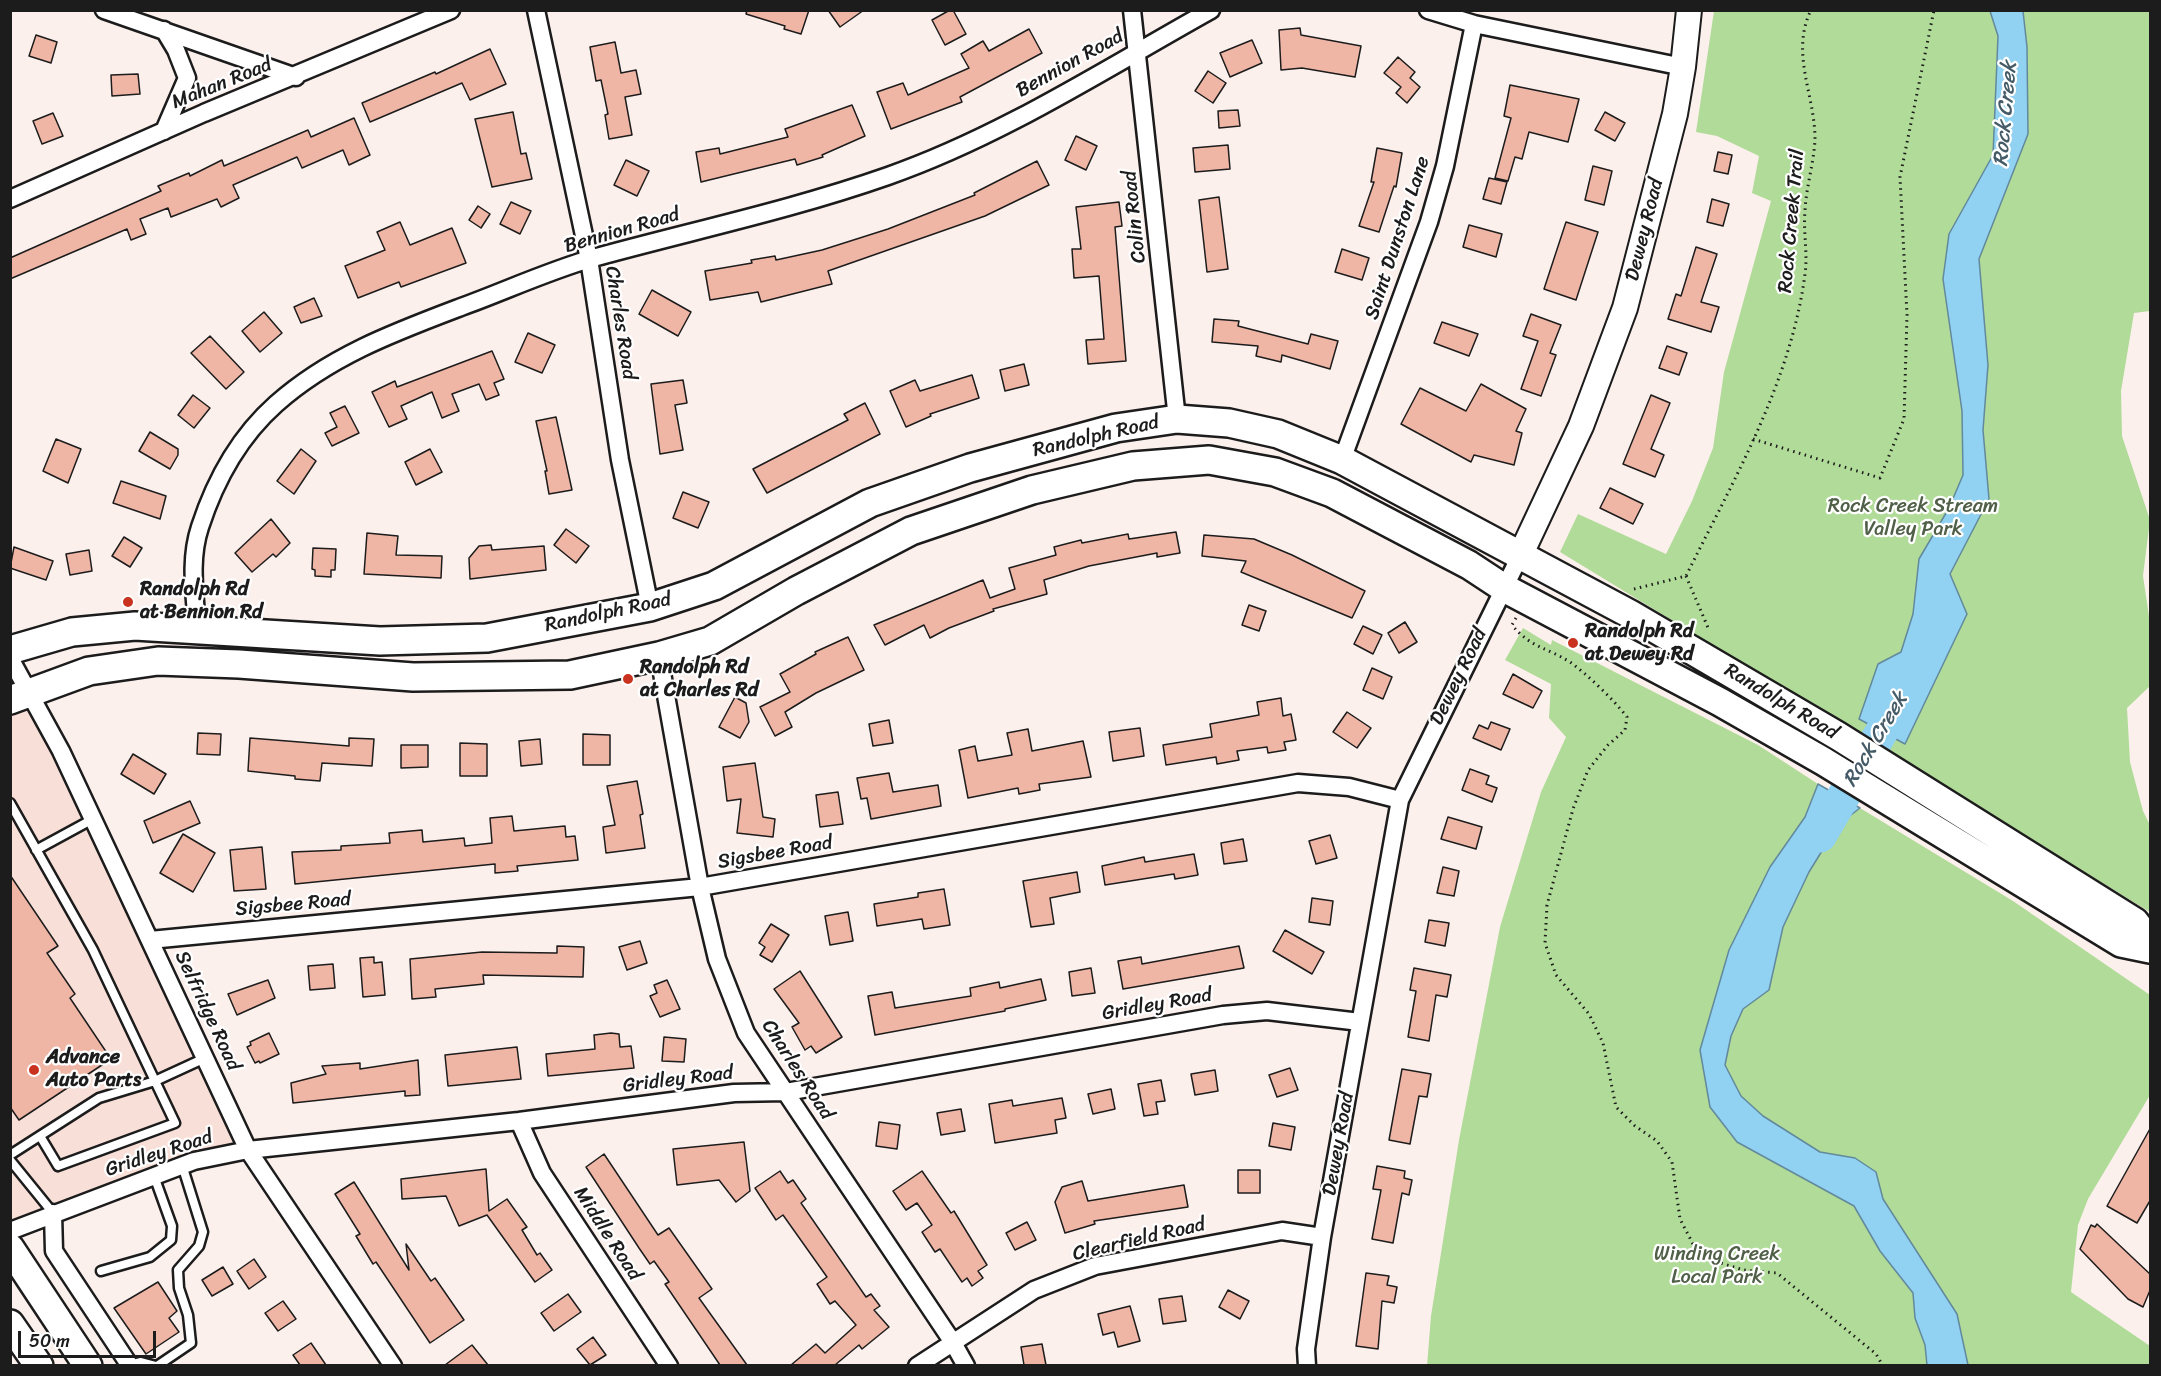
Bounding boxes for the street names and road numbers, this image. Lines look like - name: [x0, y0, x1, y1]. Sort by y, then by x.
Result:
- street label: Bennion Road: [1012, 25, 1128, 103]
- street label: Mahan Road: [168, 53, 276, 115]
- street label: Rock Creek Trail: [1774, 148, 1810, 294]
- street label: Saint Dunston Lane: [1360, 153, 1436, 323]
- street label: Colin Road: [1118, 170, 1152, 264]
- street label: Dewey Road: [1621, 176, 1669, 284]
- street label: Bennion Road: [562, 203, 682, 259]
- street label: Charles Road: [599, 265, 641, 381]
- street label: Randolph Road: [1031, 411, 1161, 463]
- street label: Randolph Road: [543, 588, 673, 638]
- street label: Dewey Road: [1425, 625, 1493, 729]
- street label: Randolph Road: [1720, 659, 1842, 745]
- street label: Sigsbee Road: [716, 831, 834, 875]
- street label: Sigsbee Road: [234, 888, 352, 922]
- street label: Selfridge Road: [169, 947, 245, 1075]
- street label: Gridley Road: [1100, 984, 1214, 1026]
- street label: Charles Road: [756, 1015, 838, 1125]
- street label: Gridley Road: [621, 1061, 735, 1099]
- street label: Dewey Road: [1318, 1090, 1360, 1198]
- street label: Gridley Road: [102, 1125, 216, 1183]
- street label: Middle Road: [568, 1183, 646, 1285]
- street label: Clearfield Road: [1070, 1213, 1208, 1267]

